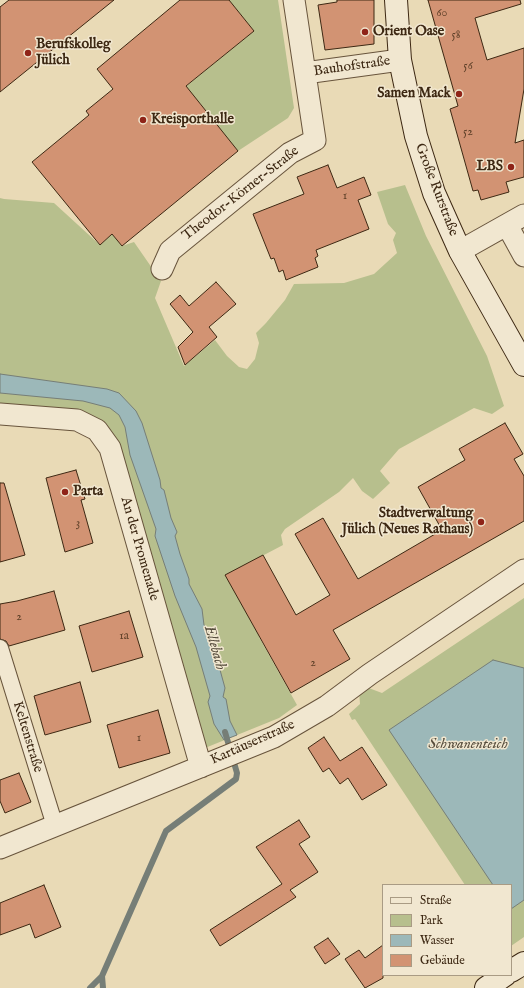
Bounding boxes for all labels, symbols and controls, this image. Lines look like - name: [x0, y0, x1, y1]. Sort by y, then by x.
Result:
- house number: 60: [437, 7, 447, 21]
- place label: Orient Oase: [373, 24, 444, 40]
- marker: Orient Oase: [360, 27, 370, 37]
- house number: 58: [451, 29, 461, 43]
- place label: Berufskolleg Jülich: [36, 37, 111, 70]
- marker: Berufskolleg Jülich: [23, 48, 33, 58]
- street label: Bauhofstraße: [313, 53, 391, 81]
- house number: 56: [463, 60, 473, 74]
- place label: Samen Mack: [377, 86, 451, 102]
- marker: Samen Mack: [454, 89, 464, 99]
- place label: Kreisporthalle: [151, 112, 234, 128]
- marker: Kreisporthalle: [138, 115, 148, 125]
- house number: 52: [463, 126, 473, 140]
- street label: Große Rurstraße: [411, 141, 461, 239]
- street label: Theodor-Körner-Straße: [179, 143, 303, 245]
- place label: LBS: [477, 159, 503, 175]
- marker: LBS: [506, 162, 516, 172]
- house number: 1: [343, 190, 347, 204]
- place label: Parta: [73, 484, 103, 500]
- marker: Parta: [60, 487, 70, 497]
- street label: An der Promenade: [116, 495, 162, 603]
- place label: Stadtverwaltung Jülich (Neues Rathaus): [342, 506, 473, 538]
- house number: 3: [76, 517, 80, 531]
- marker: Stadtverwaltung Jülich (Neues Rathaus): [476, 517, 486, 527]
- house number: 2: [16, 611, 22, 625]
- water label: Ellebach: [199, 624, 229, 672]
- house number: 1a: [119, 630, 129, 644]
- house number: 2: [310, 657, 316, 671]
- street label: Keltenstraße: [8, 699, 46, 775]
- street label: Kartäuserstraße: [208, 717, 298, 769]
- house number: 1: [137, 732, 141, 746]
- water label: Schwanenteich: [428, 736, 508, 754]
- legend: [382, 884, 512, 976]
- text: Straße: [420, 893, 452, 908]
- text: Park: [420, 913, 443, 928]
- text: Wasser: [420, 933, 454, 948]
- text: Gebäude: [420, 953, 465, 968]

